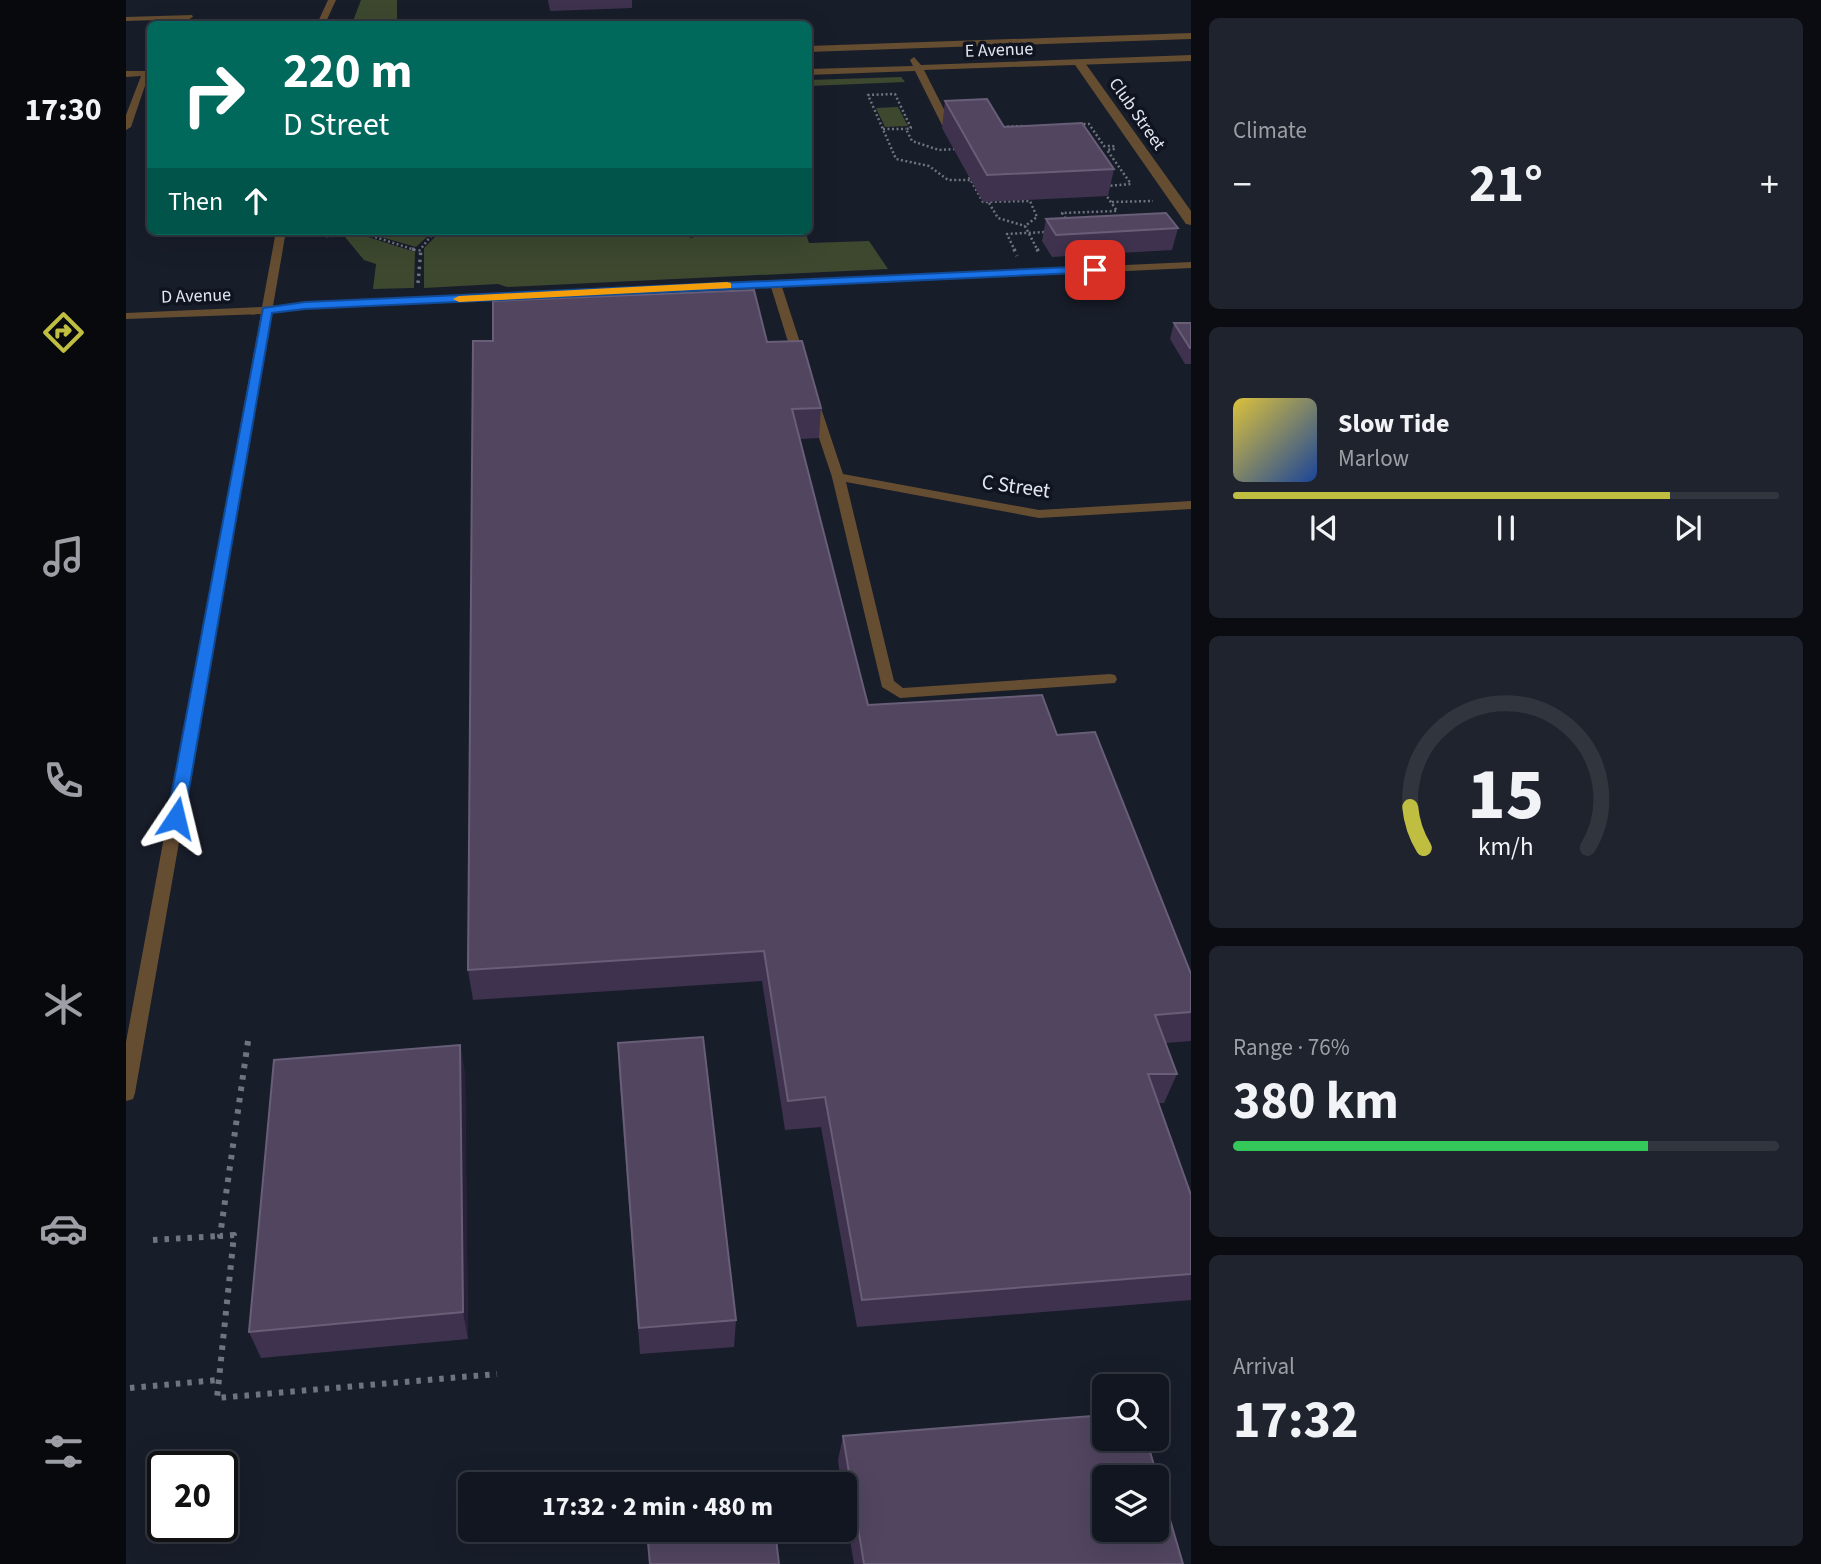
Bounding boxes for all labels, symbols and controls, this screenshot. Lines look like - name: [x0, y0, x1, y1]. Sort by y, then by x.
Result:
- street label: E Avenue: [964, 36, 1034, 64]
- text: 220 m: [283, 37, 412, 107]
- icon: right: [168, 49, 259, 140]
- street label: Club Street: [1103, 73, 1171, 155]
- text: 17:30: [24, 87, 102, 133]
- text: D Street: [283, 102, 389, 148]
- text: Climate: [1233, 114, 1307, 147]
- text: 21°: [1469, 148, 1543, 222]
- text: −: [1233, 158, 1252, 212]
- text: +: [1760, 158, 1779, 212]
- icon: ahead: [237, 182, 275, 220]
- text: Then: [168, 183, 223, 220]
- pin: [1065, 240, 1125, 300]
- icon: arrive: [1076, 251, 1114, 289]
- street label: D Avenue: [161, 282, 232, 310]
- icon: directions: [39, 308, 88, 357]
- text: Slow Tide: [1338, 405, 1449, 442]
- text: Marlow: [1338, 442, 1409, 475]
- street label: C Street: [980, 466, 1052, 506]
- icon: previous: [1305, 509, 1343, 547]
- icon: pause: [1487, 509, 1525, 547]
- icon: next: [1669, 509, 1707, 547]
- icon: music: [39, 532, 88, 581]
- text: 15: [1468, 743, 1544, 847]
- icon: phone: [39, 756, 88, 805]
- position arrow: [139, 781, 213, 855]
- text: km/h: [1478, 829, 1534, 865]
- icon: climate: [39, 980, 88, 1029]
- text: Range · 76%: [1233, 1031, 1350, 1064]
- text: 380 km: [1233, 1065, 1399, 1139]
- icon: car: [39, 1204, 88, 1253]
- text: Arrival: [1233, 1350, 1295, 1383]
- map controls: [1092, 1374, 1169, 1542]
- button: search: [1092, 1374, 1169, 1451]
- text: 17:32: [1233, 1384, 1358, 1458]
- icon: filters: [39, 1427, 88, 1476]
- speed limit sign: 20: [147, 1451, 238, 1542]
- button: layers: [1092, 1465, 1169, 1542]
- text: 17:32 · 2 min · 480 m: [542, 1488, 773, 1525]

